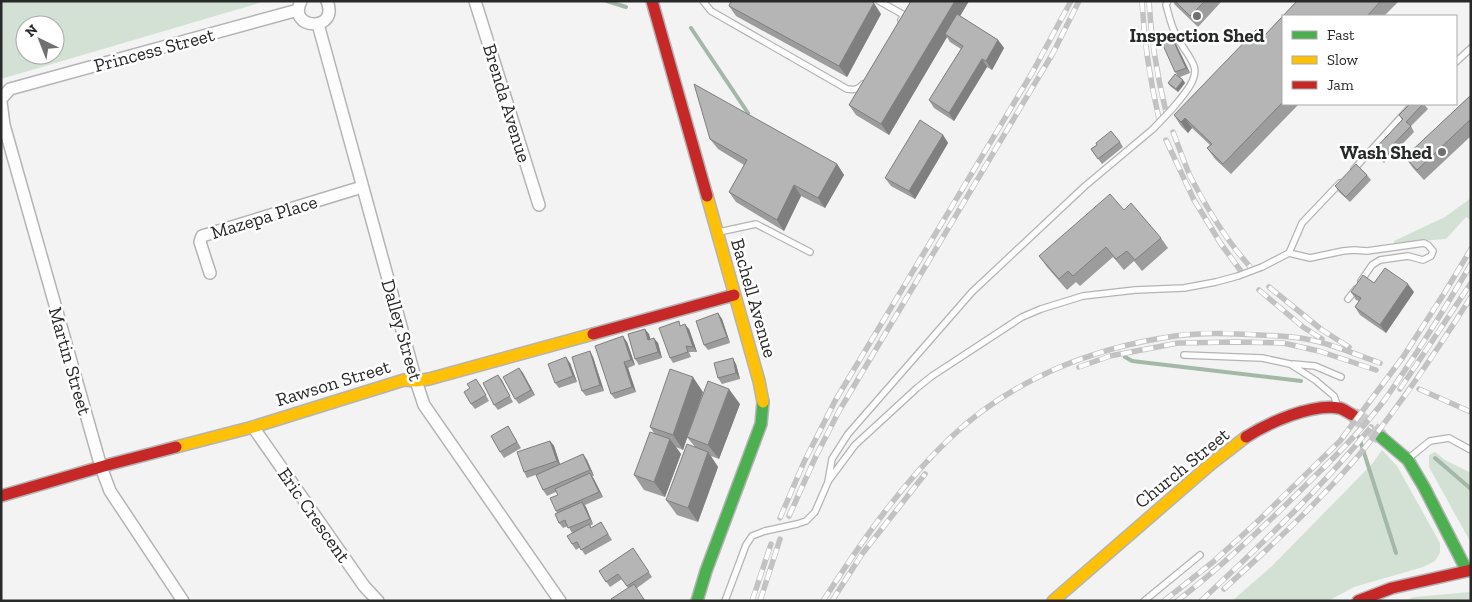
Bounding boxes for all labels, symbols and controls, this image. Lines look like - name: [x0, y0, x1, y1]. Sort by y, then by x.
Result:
- marker: Inspection Shed: [1191, 10, 1203, 22]
- north arrow: [15, 15, 65, 65]
- legend: [1282, 15, 1457, 105]
- text: N: [22, 21, 41, 41]
- street label: Princess Street: [91, 23, 217, 77]
- place label: Inspection Shed: [1129, 24, 1265, 47]
- text: Fast: [1327, 26, 1355, 44]
- street label: Brenda Avenue: [478, 41, 536, 165]
- text: Slow: [1327, 51, 1359, 69]
- text: Jam: [1327, 76, 1354, 94]
- place label: Wash Shed: [1340, 141, 1432, 164]
- marker: Wash Shed: [1436, 146, 1448, 158]
- street label: Mazepa Place: [208, 190, 320, 244]
- street label: Bachell Avenue: [726, 236, 782, 360]
- street label: Dalley Street: [377, 276, 427, 384]
- street label: Martin Street: [44, 304, 96, 418]
- street label: Rawson Street: [273, 355, 393, 411]
- street label: Church Street: [1130, 423, 1234, 513]
- street label: Eric Crescent: [273, 463, 355, 567]

